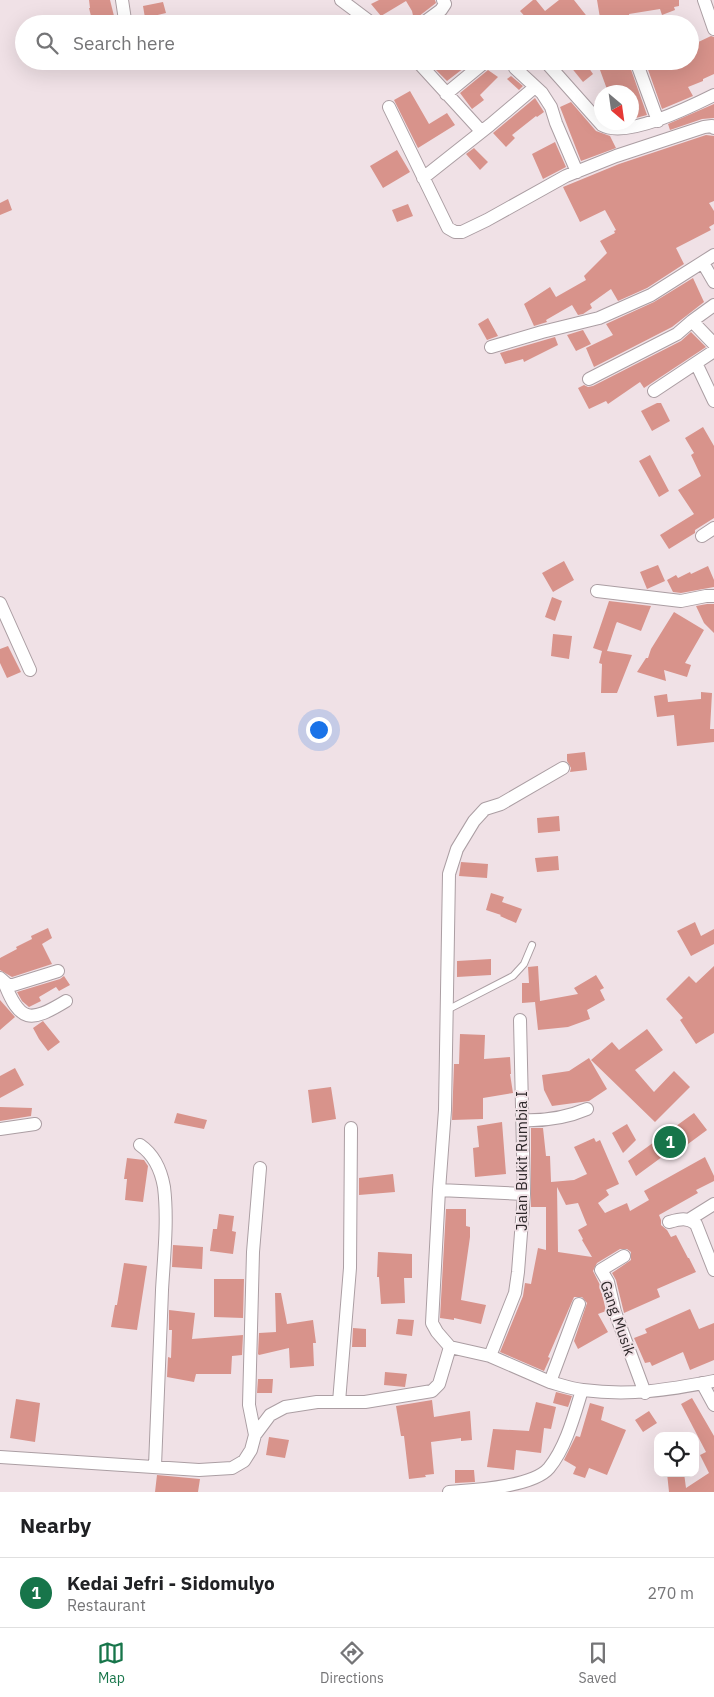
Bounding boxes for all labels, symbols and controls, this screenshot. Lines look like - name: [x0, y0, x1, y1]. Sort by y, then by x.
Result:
- search box: [15, 15, 699, 70]
- icon: search: [33, 29, 61, 57]
- text: Search here: [73, 31, 175, 55]
- north arrow: [594, 85, 639, 130]
- your location: [306, 717, 332, 743]
- street label: Jalan Bukit Rumbia I: [512, 1091, 531, 1231]
- pin: 1: [654, 1123, 686, 1161]
- street label: Gang Musik: [596, 1278, 640, 1358]
- map controls: [654, 1432, 699, 1477]
- button: locate: [654, 1432, 699, 1477]
- text: Nearby: [20, 1511, 91, 1539]
- text: Kedai Jefri - Sidomulyo: [67, 1571, 275, 1595]
- text: 1: [31, 1583, 41, 1603]
- text: 270 m: [647, 1583, 694, 1603]
- text: Restaurant: [67, 1595, 146, 1615]
- tab: Map: [97, 1639, 125, 1687]
- tab: Directions: [320, 1639, 384, 1687]
- tab: Saved: [579, 1639, 617, 1687]

